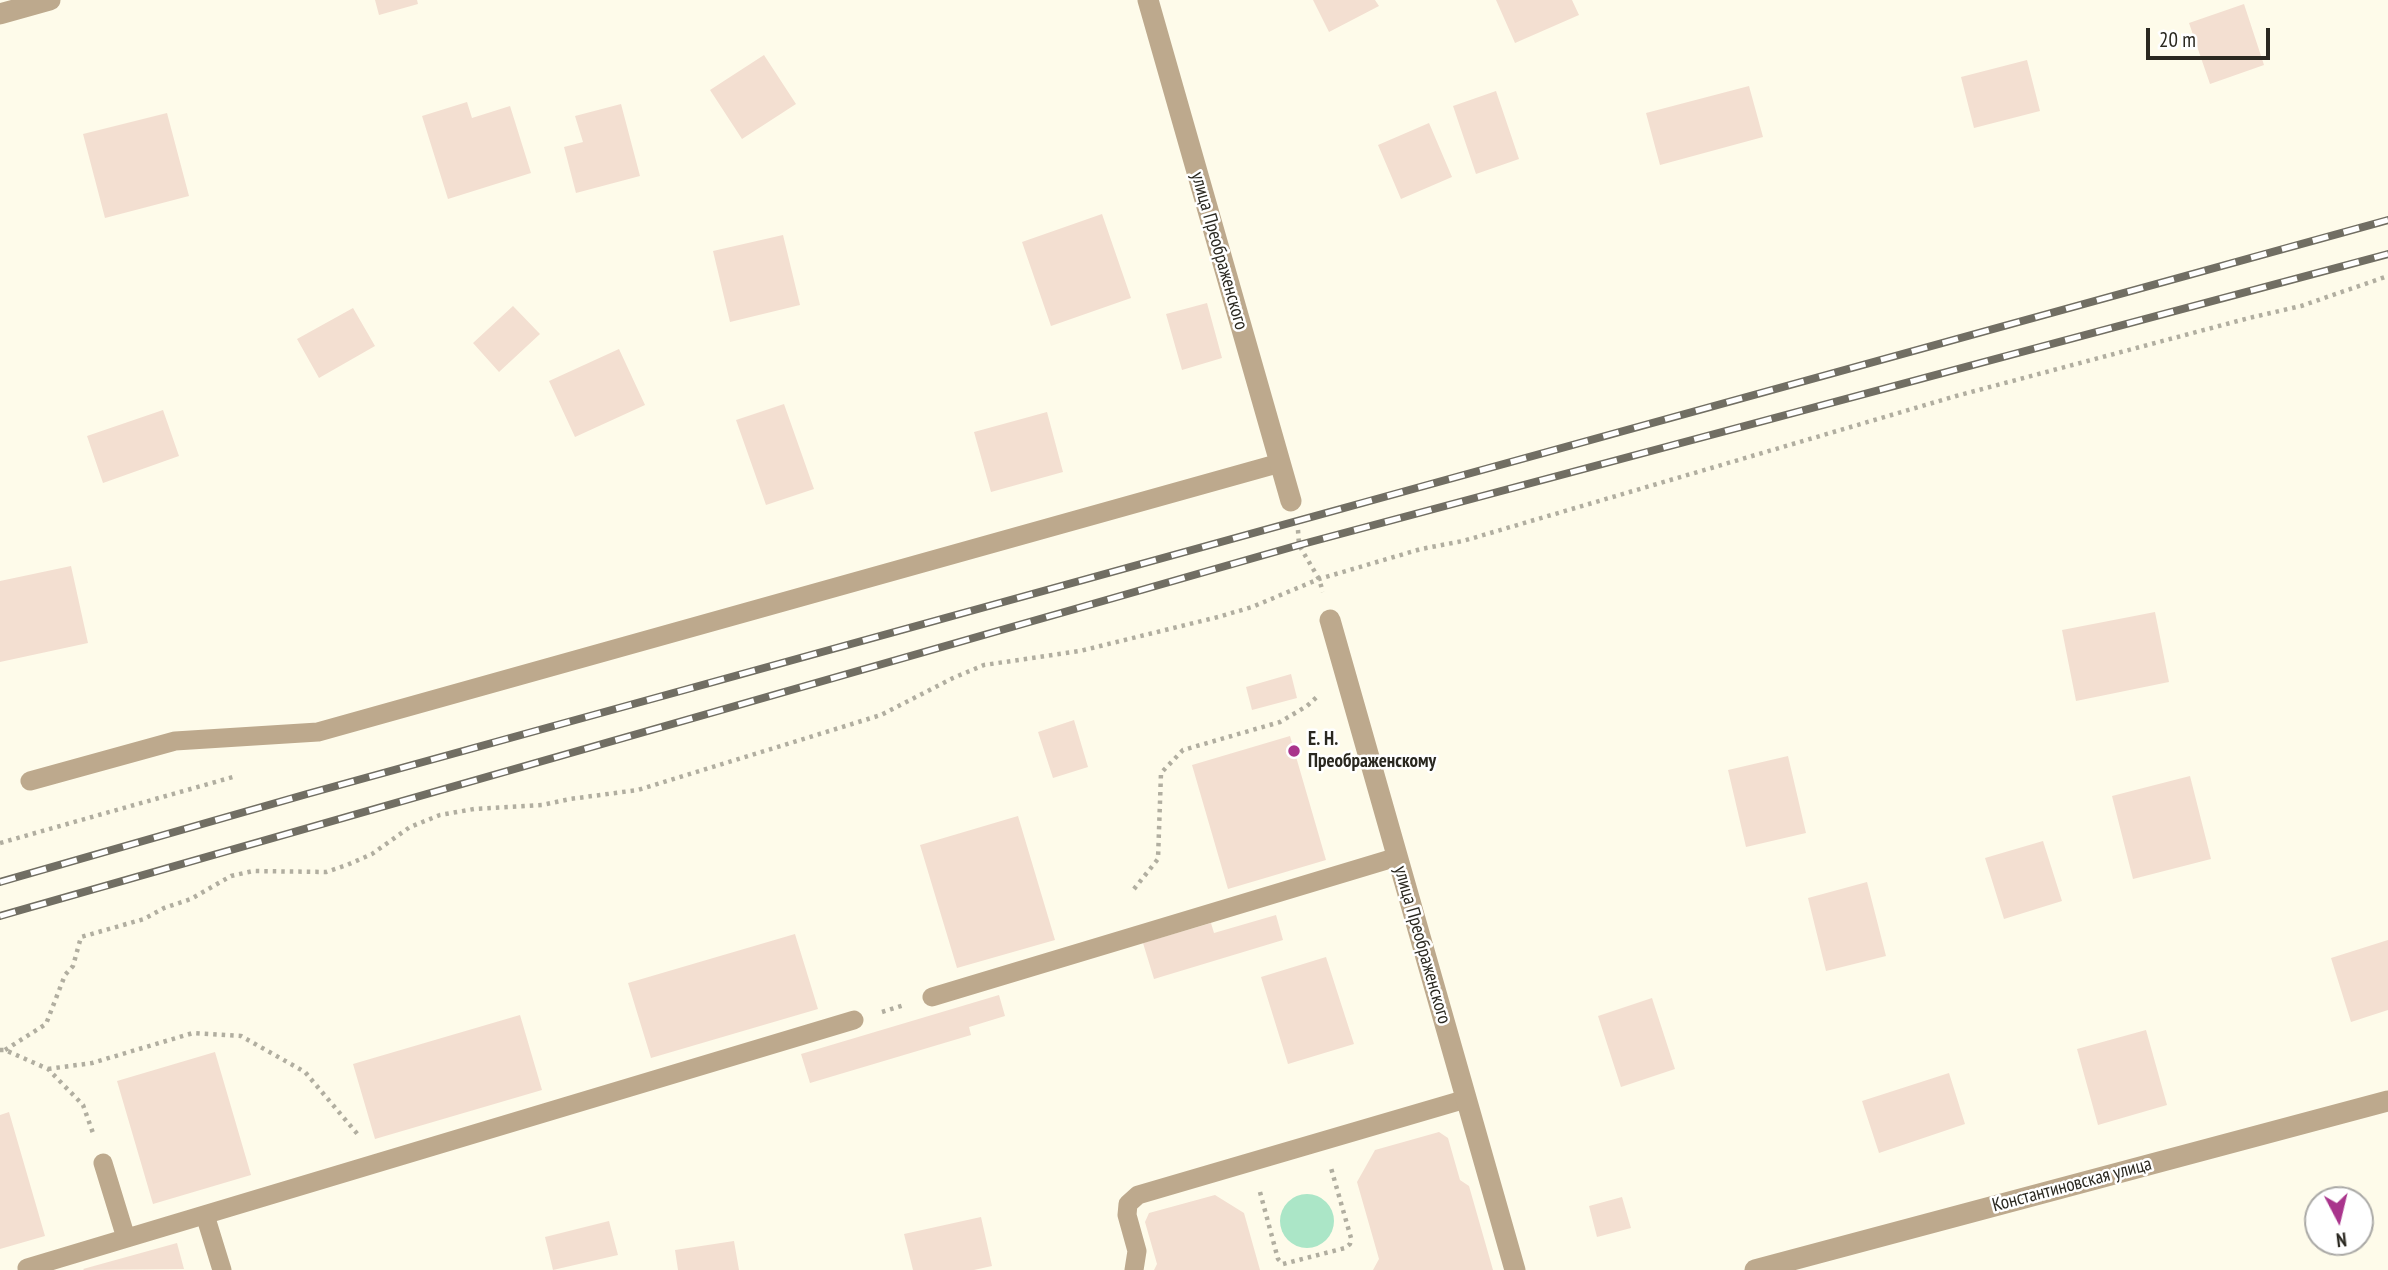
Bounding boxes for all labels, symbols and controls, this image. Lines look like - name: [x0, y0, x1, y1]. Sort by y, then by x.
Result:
- scale bar: [2150, 14, 2274, 58]
- text: 20 m: [2159, 26, 2196, 53]
- street label: улица Преображенского: [1186, 169, 1252, 333]
- place label: Е. Н. Преображенскому: [1308, 729, 1436, 773]
- marker: Е. Н. Преображенскому: [1286, 743, 1302, 759]
- street label: улица Преображенского: [1389, 863, 1455, 1027]
- street label: Константиновская улица: [1990, 1153, 2154, 1217]
- north arrow: [2304, 1186, 2374, 1256]
- text: N: [2335, 1227, 2348, 1252]

